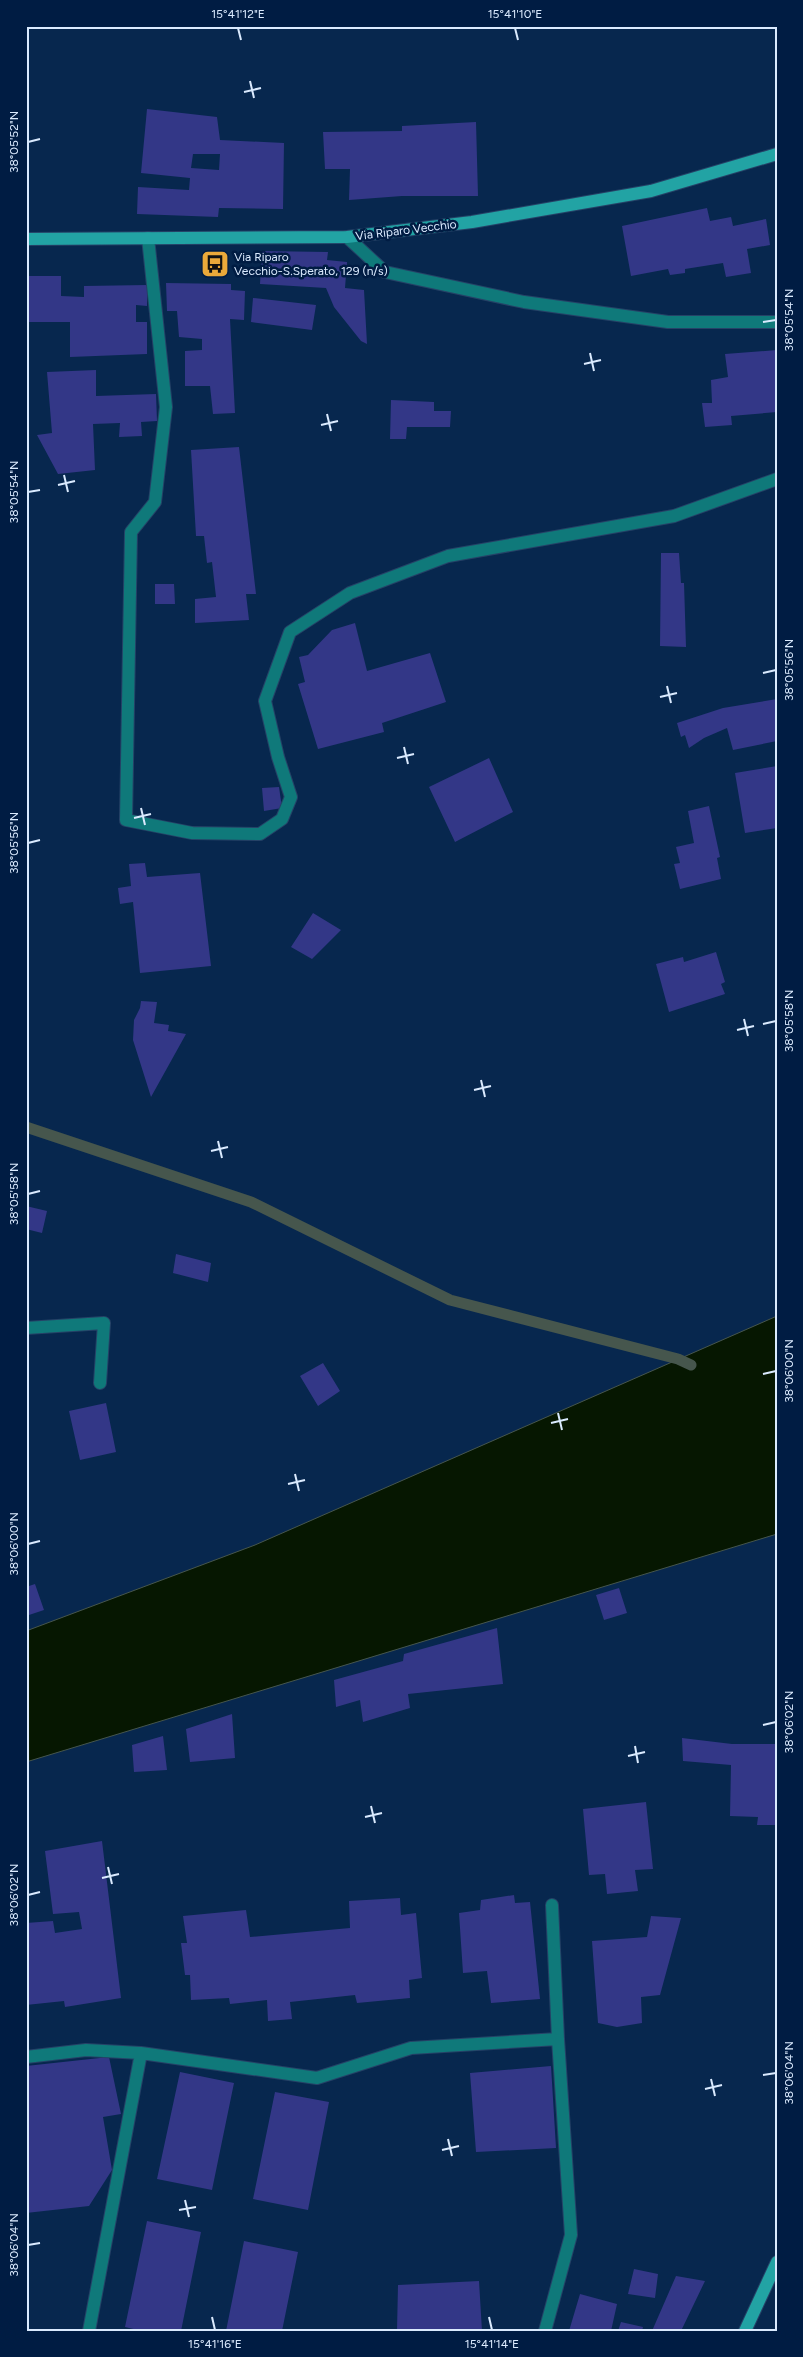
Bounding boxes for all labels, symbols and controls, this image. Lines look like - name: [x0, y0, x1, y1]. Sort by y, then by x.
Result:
- text: 15°41'12"E: [211, 7, 265, 21]
- text: 15°41'10"E: [488, 7, 542, 21]
- text: 38°05'52"N: [7, 111, 21, 173]
- street label: Via Riparo Vecchio: [355, 217, 457, 243]
- bus stop icon: Via Riparo Vecchio-S.Sperato, 129 (n/s): [200, 249, 230, 279]
- place label: Via Riparo Vecchio-S.Sperato, 129 (n/s): [234, 250, 388, 278]
- text: 38°05'54"N: [782, 289, 796, 351]
- text: 38°05'54"N: [7, 461, 21, 523]
- text: 38°05'56"N: [782, 639, 796, 701]
- text: 38°05'56"N: [7, 812, 21, 874]
- text: 38°05'58"N: [782, 990, 796, 1052]
- text: 38°05'58"N: [7, 1163, 21, 1225]
- text: 38°06'00"N: [782, 1339, 796, 1403]
- text: 38°06'00"N: [7, 1512, 21, 1576]
- text: 38°06'02"N: [782, 1691, 796, 1753]
- text: 38°06'02"N: [7, 1864, 21, 1926]
- text: 38°06'04"N: [782, 2041, 796, 2105]
- text: 38°06'04"N: [7, 2213, 21, 2277]
- text: 15°41'16"E: [188, 2337, 242, 2351]
- text: 15°41'14"E: [465, 2337, 519, 2351]

